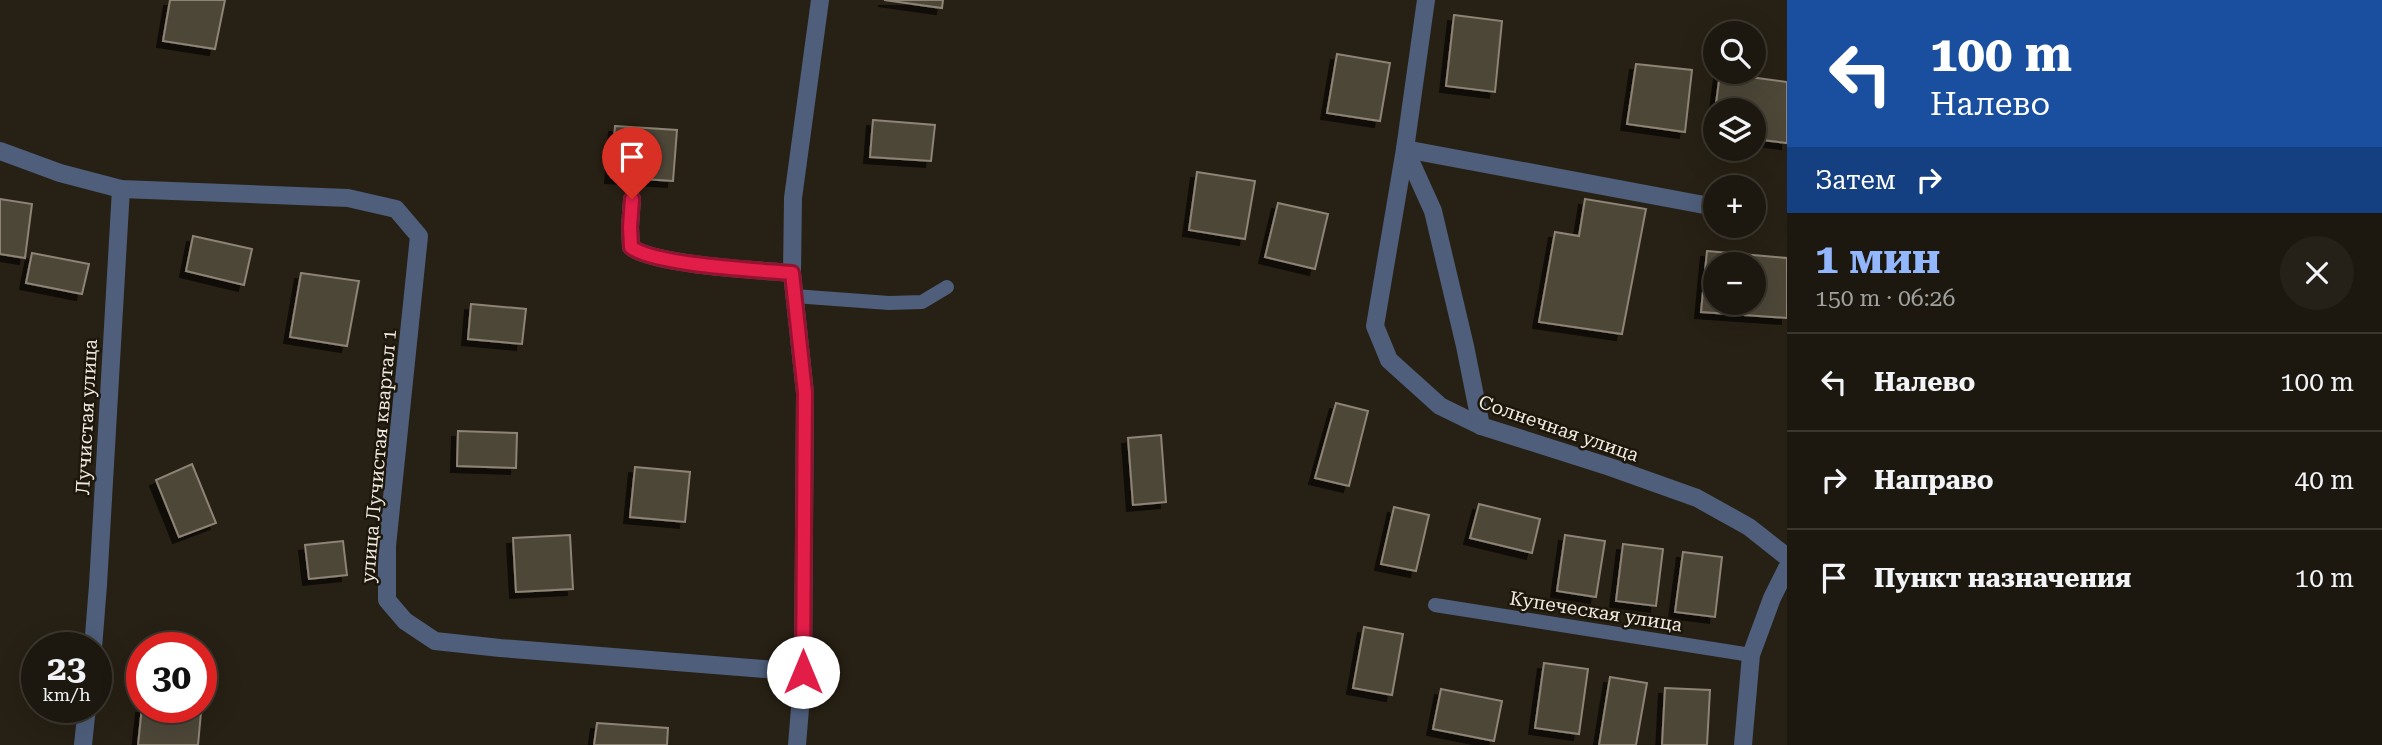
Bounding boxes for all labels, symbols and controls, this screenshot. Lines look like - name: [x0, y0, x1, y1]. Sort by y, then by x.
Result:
- map controls: [1703, 21, 1766, 315]
- button: search: [1703, 21, 1766, 84]
- text: 100 m: [1930, 26, 2072, 83]
- icon: left: [1815, 28, 1906, 119]
- text: Налево: [1930, 85, 2050, 123]
- button: layers: [1703, 98, 1766, 161]
- pin: [602, 127, 662, 199]
- icon: arrive: [613, 138, 651, 176]
- icon: right: [1910, 161, 1948, 199]
- text: Затем: [1815, 165, 1896, 195]
- button: +: [1703, 175, 1766, 238]
- text: 1 мин: [1815, 234, 1940, 283]
- button: close: [2280, 236, 2354, 310]
- button: −: [1703, 252, 1766, 315]
- text: 150 m · 06:26: [1815, 285, 1955, 312]
- street label: улица Лучистая квартал 1: [356, 328, 401, 584]
- street label: Лучистая улица: [71, 338, 102, 495]
- icon: left: [1815, 363, 1853, 401]
- text: Налево: [1874, 367, 1975, 397]
- text: 100 m: [2280, 367, 2354, 397]
- street label: Солнечная улица: [1476, 390, 1643, 467]
- icon: right: [1815, 461, 1853, 499]
- text: Направо: [1874, 465, 1994, 495]
- text: 40 m: [2295, 465, 2354, 495]
- icon: arrive: [1815, 559, 1853, 597]
- text: Пункт назначения: [1874, 563, 2131, 593]
- text: 10 m: [2295, 563, 2354, 593]
- street label: Купеческая улица: [1508, 586, 1685, 637]
- speed limit sign: 30: [126, 632, 217, 723]
- position arrow: [766, 635, 840, 709]
- text: 23: [47, 648, 86, 689]
- text: km/h: [42, 684, 91, 705]

